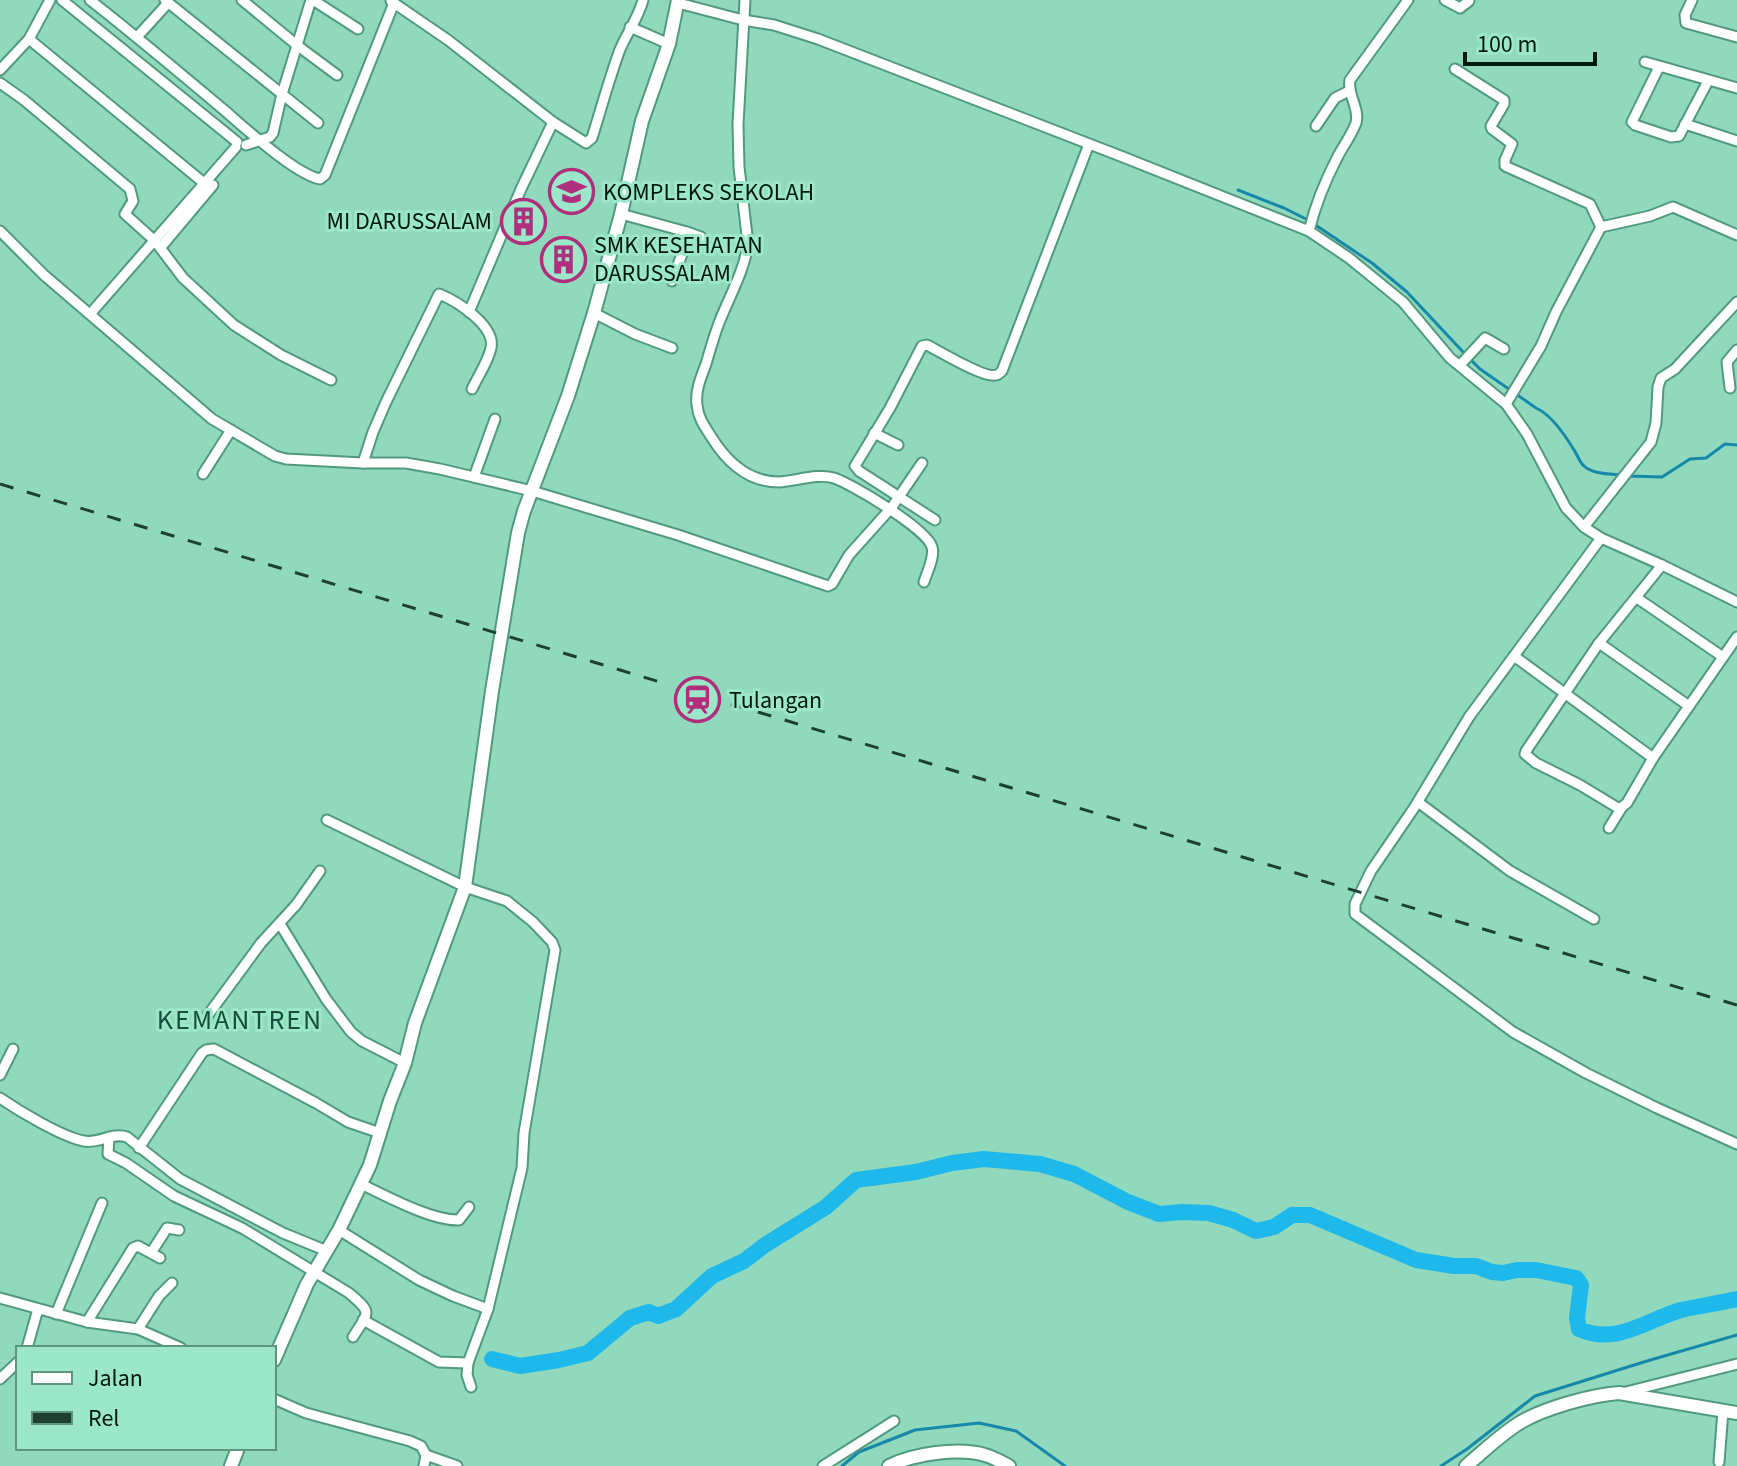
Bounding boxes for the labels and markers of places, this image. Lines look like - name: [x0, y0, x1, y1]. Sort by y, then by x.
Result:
- school or university icon: KOMPLEKS SEKOLAH: [548, 168, 596, 216]
- place label: KOMPLEKS SEKOLAH: [603, 175, 814, 210]
- building icon: MI DARUSSALAM: [499, 197, 547, 245]
- place label: MI DARUSSALAM: [326, 204, 492, 239]
- place label: SMK KESEHATAN DARUSSALAM: [594, 228, 763, 291]
- building icon: SMK KESEHATAN DARUSSALAM: [539, 235, 587, 283]
- station icon: Tulangan: [674, 676, 722, 724]
- place label: Tulangan: [729, 683, 822, 718]

